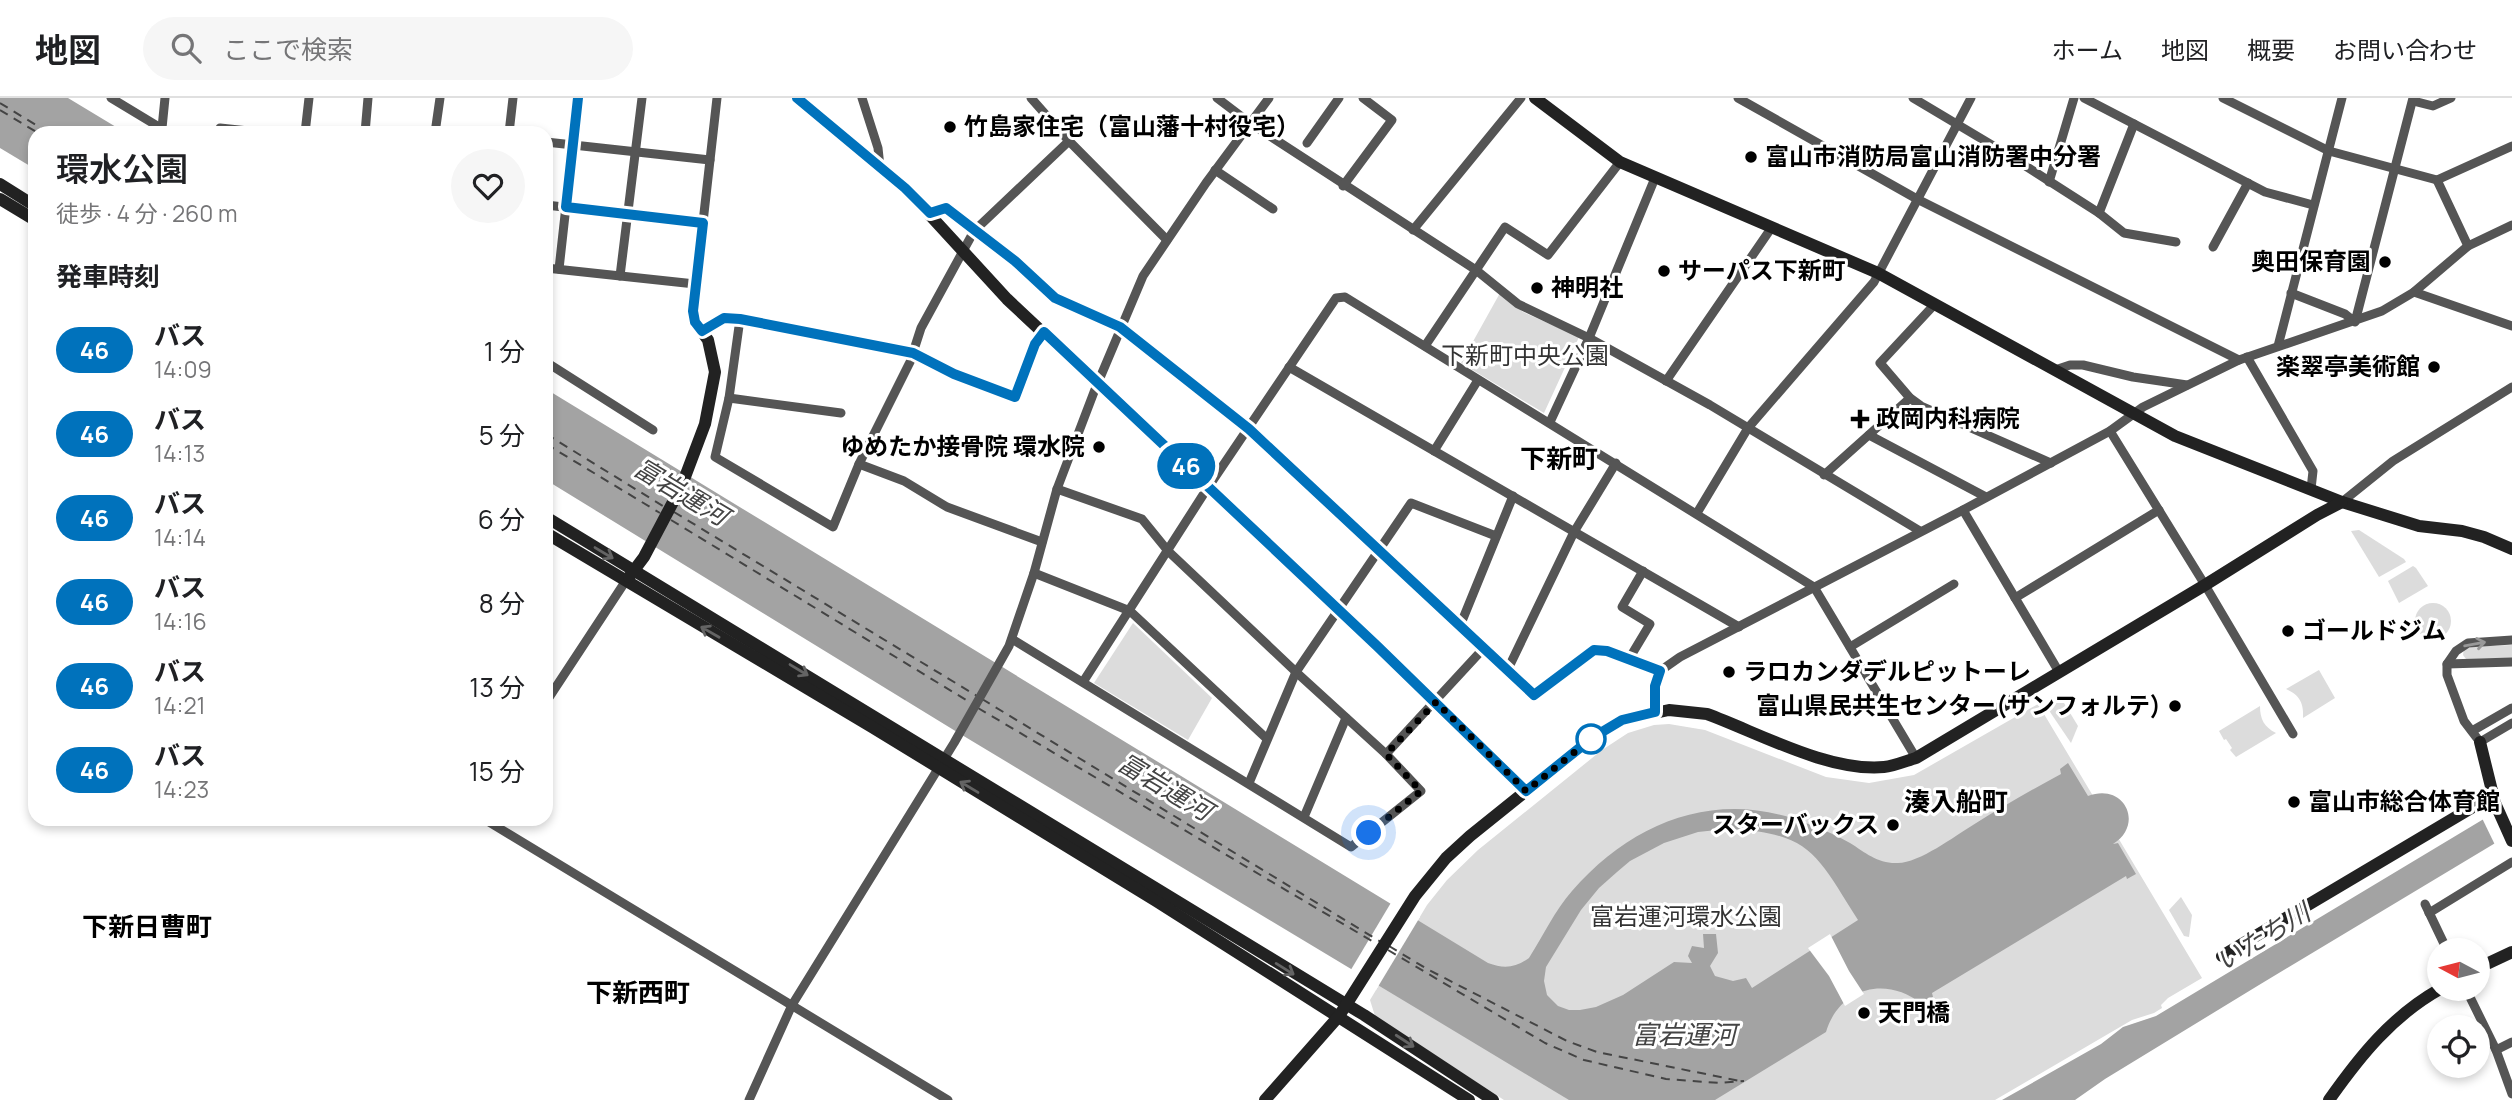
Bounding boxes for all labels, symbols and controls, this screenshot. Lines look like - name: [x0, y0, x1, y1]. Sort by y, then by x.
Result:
- search box: [143, 17, 633, 80]
- text: 地図: [35, 27, 101, 72]
- icon: search: [167, 29, 205, 67]
- text: ここで検索: [223, 31, 353, 67]
- text: ホーム: [2052, 33, 2123, 66]
- text: 地図: [2161, 33, 2209, 66]
- text: 概要: [2247, 33, 2295, 66]
- text: お問い合わせ: [2333, 33, 2477, 66]
- place label: 竹島家住宅（富山藩十村役宅）: [964, 109, 1300, 142]
- marker: 竹島家住宅（富山藩十村役宅）: [942, 119, 958, 135]
- place label: 富山市消防局富山消防署中分署: [1765, 139, 2101, 172]
- text: 環水公園: [56, 146, 188, 191]
- button: heart: [451, 149, 525, 223]
- marker: 富山市消防局富山消防署中分署: [1743, 149, 1759, 165]
- text: 徒歩 · 4 分 · 260 m: [56, 197, 238, 229]
- place label: 奥田保育園: [2251, 244, 2371, 277]
- place label: サーパス下新町: [1678, 253, 1846, 286]
- marker: 奥田保育園: [2377, 254, 2393, 270]
- text: 発車時刻: [56, 258, 160, 294]
- marker: サーパス下新町: [1656, 263, 1672, 279]
- place label: 神明社: [1551, 270, 1623, 303]
- marker: 神明社: [1529, 280, 1545, 296]
- text: バス: [154, 317, 206, 353]
- text: 46: [80, 333, 109, 366]
- text: 1 分: [484, 333, 525, 369]
- park label: 下新町中央公園: [1441, 338, 1609, 371]
- place label: 楽翠亭美術館: [2276, 349, 2420, 382]
- text: 14:09: [154, 353, 212, 385]
- marker: 楽翠亭美術館: [2426, 359, 2442, 375]
- text: バス: [154, 401, 206, 437]
- place label: 政岡内科病院: [1876, 401, 2020, 434]
- marker: 政岡内科病院: [1850, 409, 1870, 429]
- text: 46: [80, 417, 109, 450]
- text: 5 分: [479, 417, 525, 453]
- place label: ゆめたか接骨院 環水院: [840, 429, 1085, 462]
- text: 14:13: [154, 437, 205, 469]
- marker: ゆめたか接骨院 環水院: [1091, 439, 1107, 455]
- district label: 下新町: [1520, 440, 1598, 476]
- line badge: 46: [1154, 443, 1218, 489]
- water label: 富岩運河: [628, 449, 740, 536]
- text: 46: [1171, 449, 1201, 482]
- text: バス: [154, 485, 206, 521]
- text: 46: [80, 501, 109, 534]
- text: 6 分: [478, 501, 525, 537]
- text: 14:14: [154, 521, 206, 553]
- one-way arrow: [594, 546, 614, 560]
- text: バス: [154, 569, 206, 605]
- text: 46: [80, 585, 109, 618]
- text: 8 分: [479, 585, 525, 621]
- text: 14:16: [154, 605, 207, 637]
- place label: ゴールドジム: [2302, 613, 2446, 646]
- marker: ゴールドジム: [2280, 623, 2296, 639]
- one-way arrow: [701, 625, 721, 639]
- one-way arrow: [2463, 637, 2486, 650]
- text: バス: [154, 653, 206, 689]
- place label: ラロカンダデルピットーレ: [1743, 654, 2031, 687]
- one-way arrow: [789, 664, 809, 678]
- marker: ラロカンダデルピットーレ: [1721, 664, 1737, 680]
- text: 46: [80, 669, 109, 702]
- text: 13 分: [469, 669, 525, 705]
- place label: 富山県民共生センター(サンフォルテ): [1756, 688, 2161, 721]
- text: 14:21: [154, 689, 206, 721]
- marker: 富山県民共生センター(サンフォルテ): [2167, 698, 2183, 714]
- unlabelled marker: [1576, 724, 1606, 754]
- text: バス: [154, 737, 206, 773]
- water label: 富岩運河: [1112, 744, 1224, 831]
- text: 46: [80, 753, 109, 786]
- text: 15 分: [469, 753, 525, 789]
- text: 14:23: [154, 773, 209, 805]
- one-way arrow: [959, 779, 979, 793]
- district label: 湊入船町: [1904, 783, 2008, 819]
- place label: 富山市総合体育館: [2308, 784, 2500, 817]
- marker: 富山市総合体育館: [2286, 794, 2302, 810]
- place label: スターバックス: [1712, 807, 1879, 840]
- your location: [1351, 815, 1386, 850]
- marker: スターバックス: [1885, 817, 1901, 833]
- water label: いたち川: [2209, 892, 2319, 978]
- park label: 富岩運河環水公園: [1590, 899, 1782, 932]
- district label: 下新日曹町: [82, 908, 212, 944]
- north arrow: [2427, 938, 2490, 1001]
- map controls: [2427, 938, 2490, 1078]
- one-way arrow: [1275, 962, 1295, 976]
- district label: 下新西町: [586, 974, 690, 1010]
- place label: 天門橋: [1878, 995, 1950, 1028]
- marker: 天門橋: [1856, 1005, 1872, 1021]
- button: locate: [2427, 1015, 2490, 1078]
- water label: 富岩運河: [1632, 1016, 1741, 1052]
- one-way arrow: [1395, 1034, 1414, 1049]

